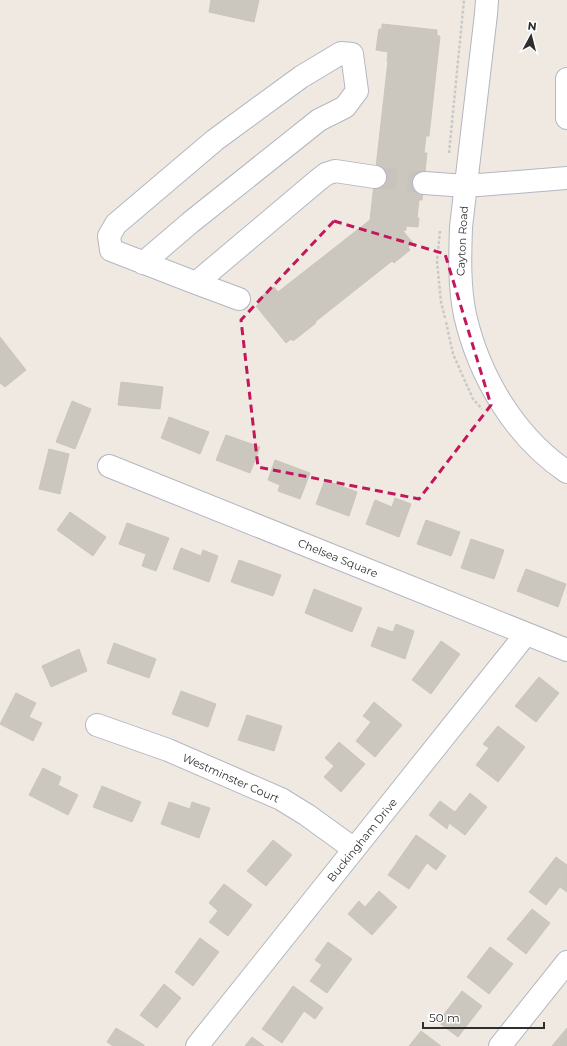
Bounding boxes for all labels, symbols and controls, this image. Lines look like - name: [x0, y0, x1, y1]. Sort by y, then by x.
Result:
- north arrow: [511, 16, 551, 56]
- text: N: [527, 19, 537, 34]
- street label: Cayton Road: [453, 206, 471, 276]
- street label: Chelsea Square: [296, 536, 380, 581]
- street label: Westminster Court: [180, 750, 282, 806]
- street label: Buckingham Drive: [324, 795, 400, 885]
- scale bar: [423, 1004, 544, 1030]
- text: 50 m: [429, 1010, 460, 1025]

